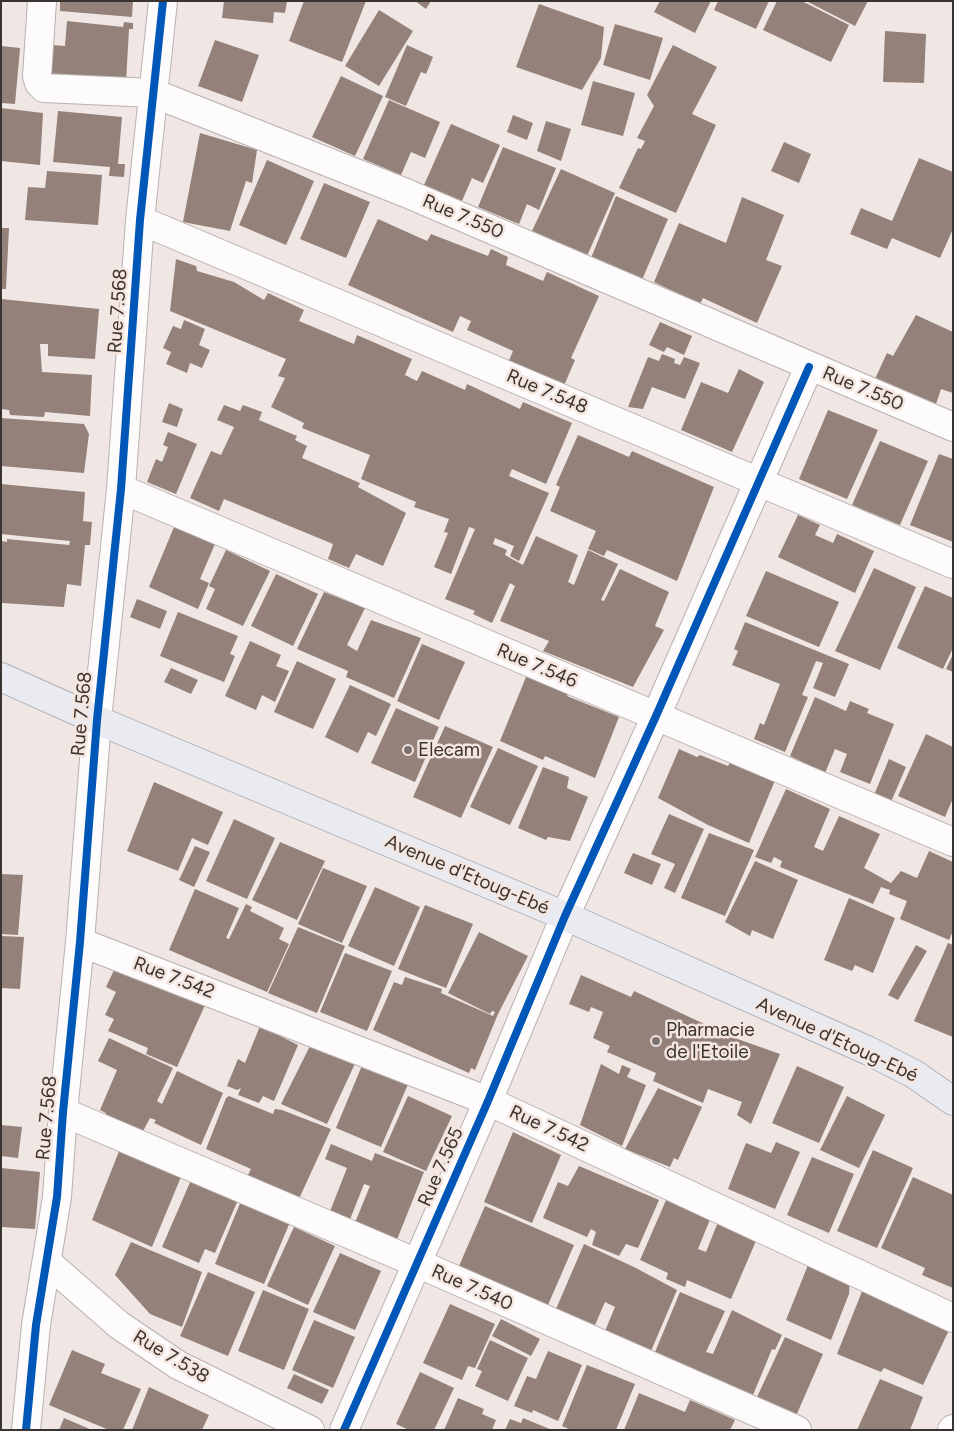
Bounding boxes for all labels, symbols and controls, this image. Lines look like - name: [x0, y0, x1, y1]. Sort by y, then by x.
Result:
- street label: Rue 7.550: [419, 190, 507, 244]
- street label: Rue 7.568: [104, 268, 132, 354]
- street label: Rue 7.550: [819, 362, 907, 416]
- street label: Rue 7.548: [503, 365, 591, 419]
- street label: Rue 7.546: [493, 639, 581, 693]
- street label: Rue 7.568: [67, 671, 97, 757]
- place label: Elecam: [418, 739, 480, 761]
- marker: Elecam: [402, 744, 414, 756]
- street label: Avenue d'Etoug-Ebé: [382, 830, 552, 920]
- street label: Rue 7.542: [130, 952, 218, 1004]
- street label: Avenue d'Etoug-Ebé: [753, 993, 921, 1087]
- place label: Pharmacie de l'Etoile: [666, 1019, 755, 1063]
- marker: Pharmacie de l'Etoile: [650, 1035, 662, 1047]
- street label: Rue 7.568: [32, 1075, 62, 1161]
- street label: Rue 7.542: [506, 1101, 592, 1157]
- street label: Rue 7.565: [413, 1124, 469, 1210]
- street label: Rue 7.540: [428, 1260, 516, 1316]
- street label: Rue 7.538: [129, 1325, 213, 1389]

